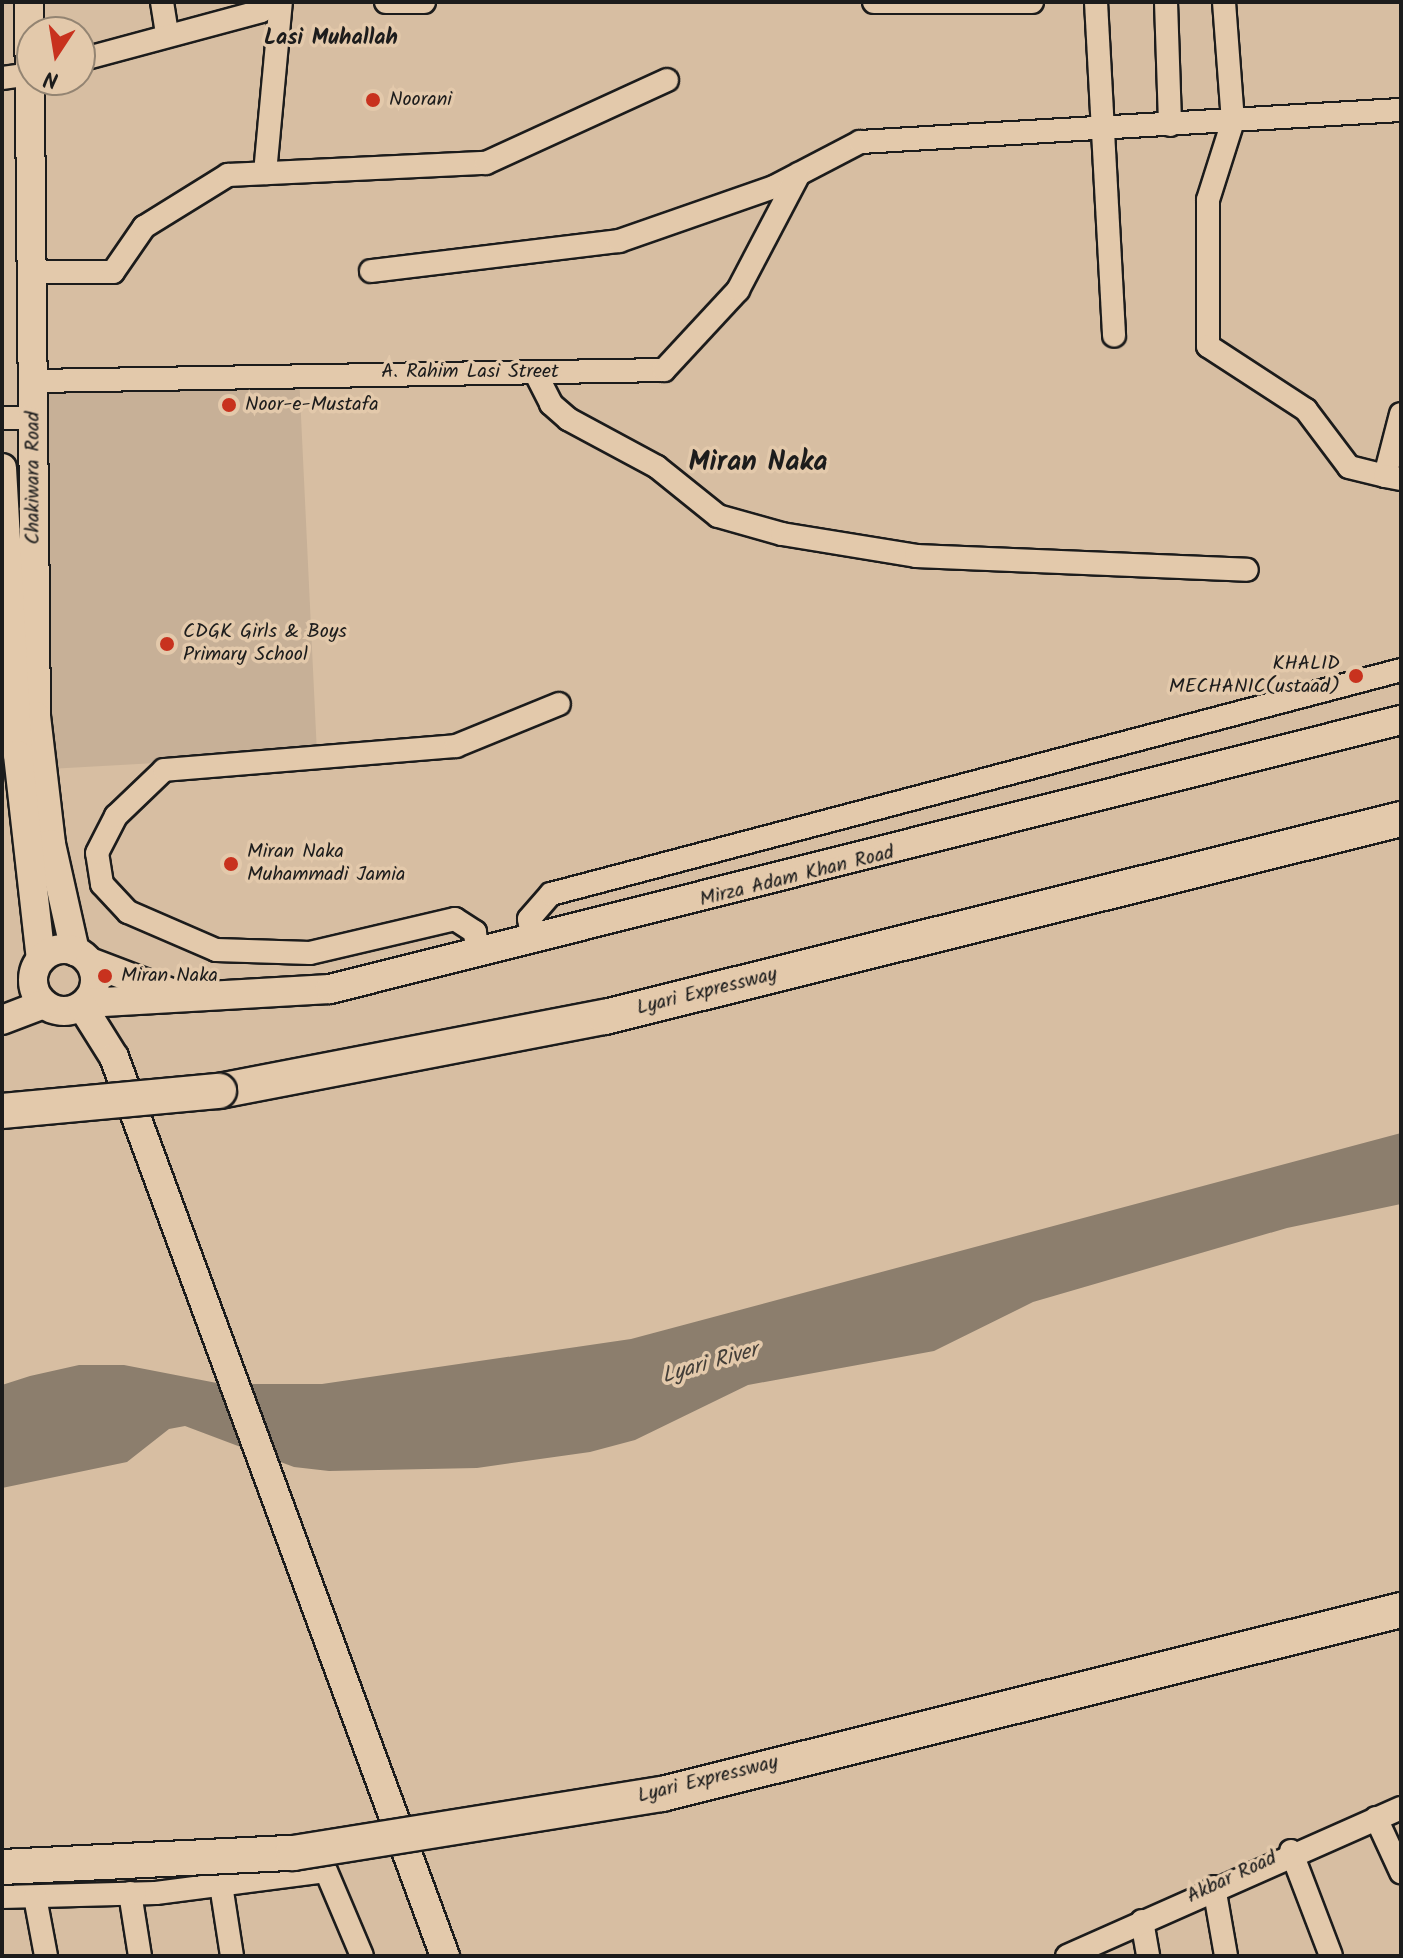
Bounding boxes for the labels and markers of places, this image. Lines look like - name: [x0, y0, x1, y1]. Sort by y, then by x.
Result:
- place label: Noorani: [389, 88, 452, 112]
- marker: Noorani: [364, 91, 382, 109]
- place label: Noor-e-Mustafa: [245, 393, 379, 417]
- marker: Noor-e-Mustafa: [220, 396, 238, 414]
- place label: CDGK Girls & Boys Primary School: [183, 620, 347, 667]
- marker: CDGK Girls & Boys Primary School: [158, 635, 176, 653]
- place label: KHALID MECHANIC(ustaad): [1169, 652, 1340, 699]
- marker: KHALID MECHANIC(ustaad): [1347, 667, 1365, 685]
- place label: Miran Naka Muhammadi Jamia: [247, 840, 405, 887]
- marker: Miran Naka Muhammadi Jamia: [222, 855, 240, 873]
- place label: Miran Naka: [121, 964, 218, 988]
- marker: Miran Naka: [96, 967, 114, 985]

